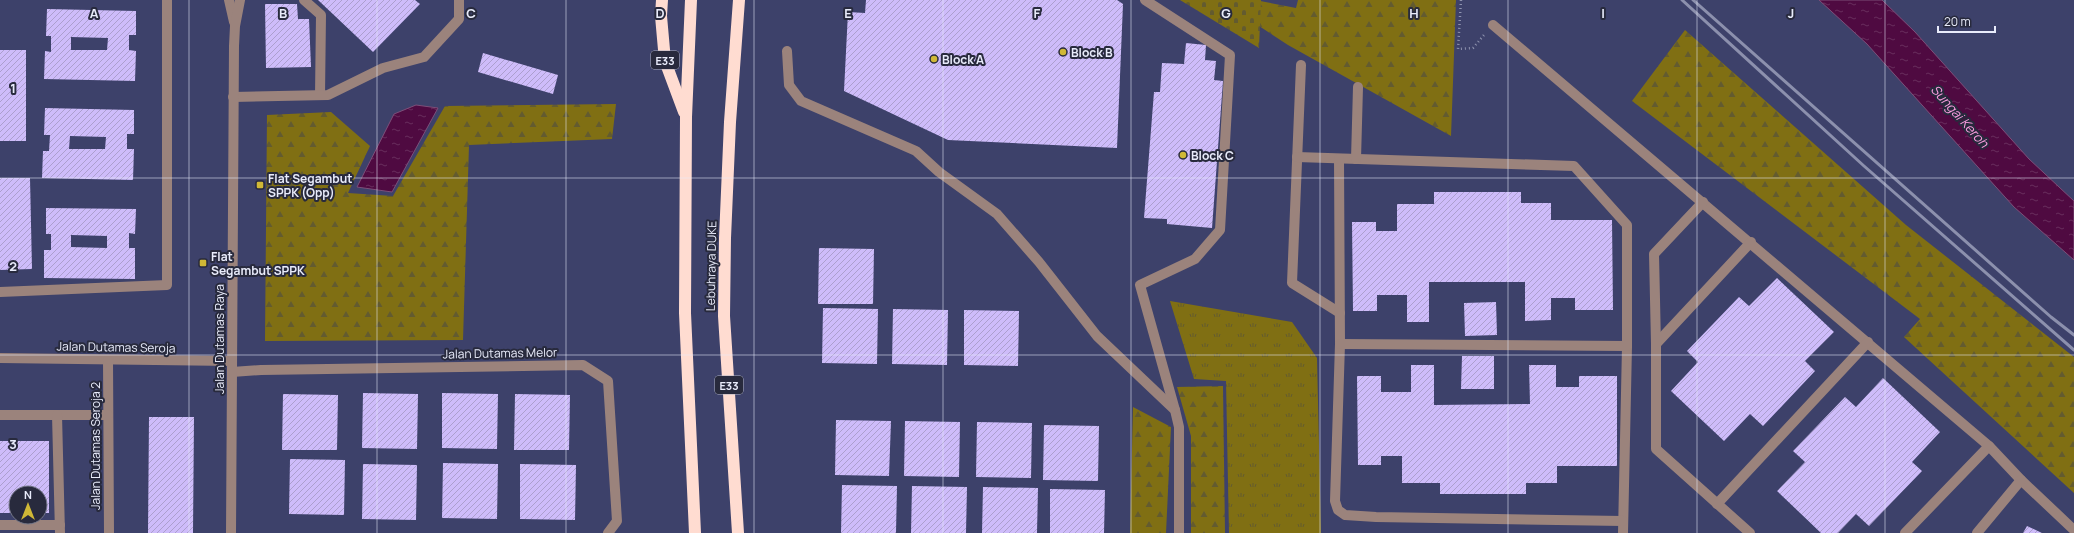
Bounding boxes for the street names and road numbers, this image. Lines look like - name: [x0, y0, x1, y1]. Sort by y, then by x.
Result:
- road number: E33: [651, 51, 679, 69]
- street label: Lebuhraya DUKE: [702, 220, 720, 311]
- street label: Jalan Dutamas Raya: [211, 284, 228, 394]
- street label: Jalan Dutamas Seroja: [56, 337, 176, 357]
- street label: Jalan Dutamas Melor: [442, 343, 558, 363]
- road number: E33: [715, 376, 743, 394]
- street label: Jalan Dutamas Seroja 2: [87, 382, 104, 510]

